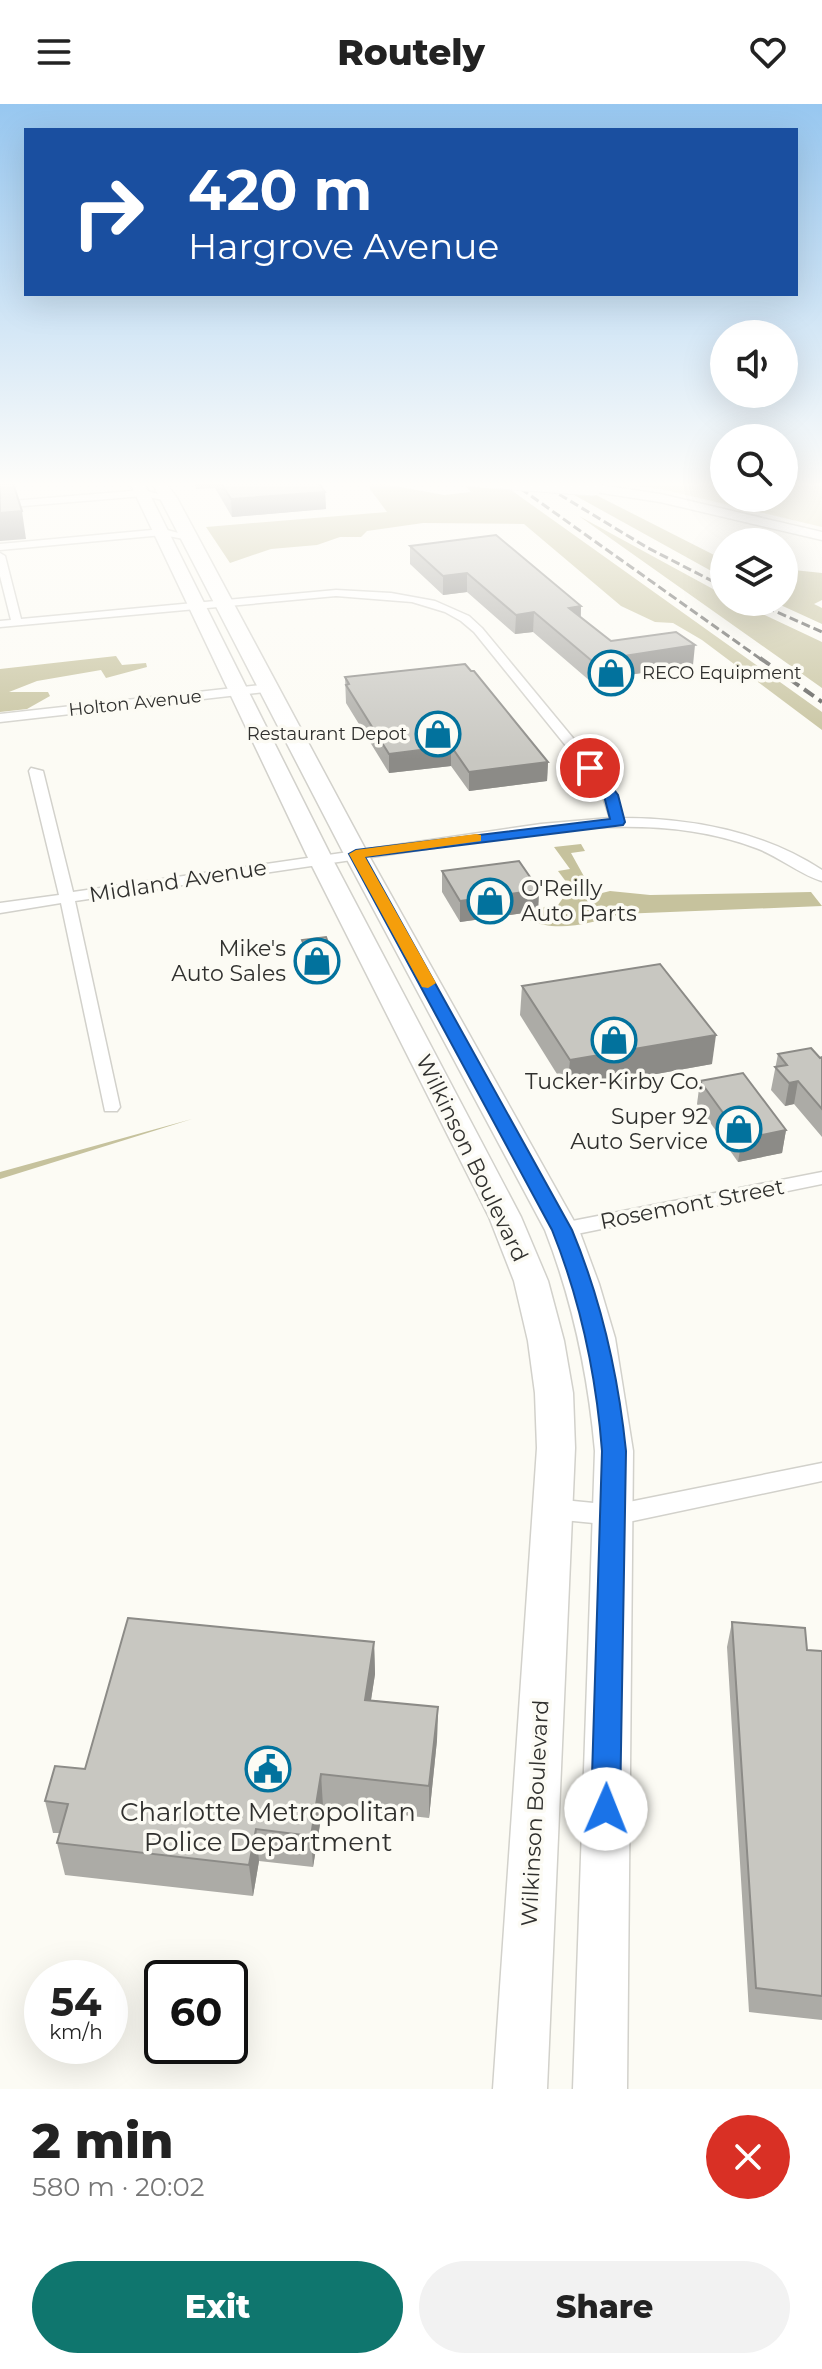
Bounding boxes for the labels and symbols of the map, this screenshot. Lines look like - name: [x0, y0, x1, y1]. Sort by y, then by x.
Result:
- shop icon: RECO Equipment: [587, 649, 635, 697]
- place label: RECO Equipment: [642, 662, 802, 684]
- street label: Holton Avenue: [67, 685, 203, 721]
- shop icon: Restaurant Depot: [414, 710, 462, 758]
- place label: Restaurant Depot: [247, 723, 407, 745]
- pin: [556, 734, 624, 802]
- street label: Midland Avenue: [87, 854, 269, 908]
- place label: O'Reilly Auto Parts: [521, 875, 637, 927]
- shop icon: O'Reilly Auto Parts: [466, 877, 514, 925]
- place label: Mike's Auto Sales: [171, 935, 286, 987]
- shop icon: Mike's Auto Sales: [293, 937, 341, 985]
- shop icon: Tucker-Kirby Co.: [590, 1016, 638, 1064]
- street label: Wilkinson Boulevard: [410, 1050, 534, 1266]
- place label: Tucker-Kirby Co.: [525, 1068, 703, 1095]
- place label: Super 92 Auto Service: [570, 1103, 708, 1155]
- shop icon: Super 92 Auto Service: [715, 1105, 763, 1153]
- street label: Rosemont Street: [598, 1173, 786, 1235]
- street label: Wilkinson Boulevard: [516, 1699, 554, 1927]
- public building icon: Charlotte Metropolitan Police Department: [244, 1745, 292, 1793]
- position arrow: [564, 1767, 648, 1851]
- place label: Charlotte Metropolitan Police Department: [120, 1796, 416, 1858]
- speed limit sign: 60: [144, 1960, 248, 2064]

